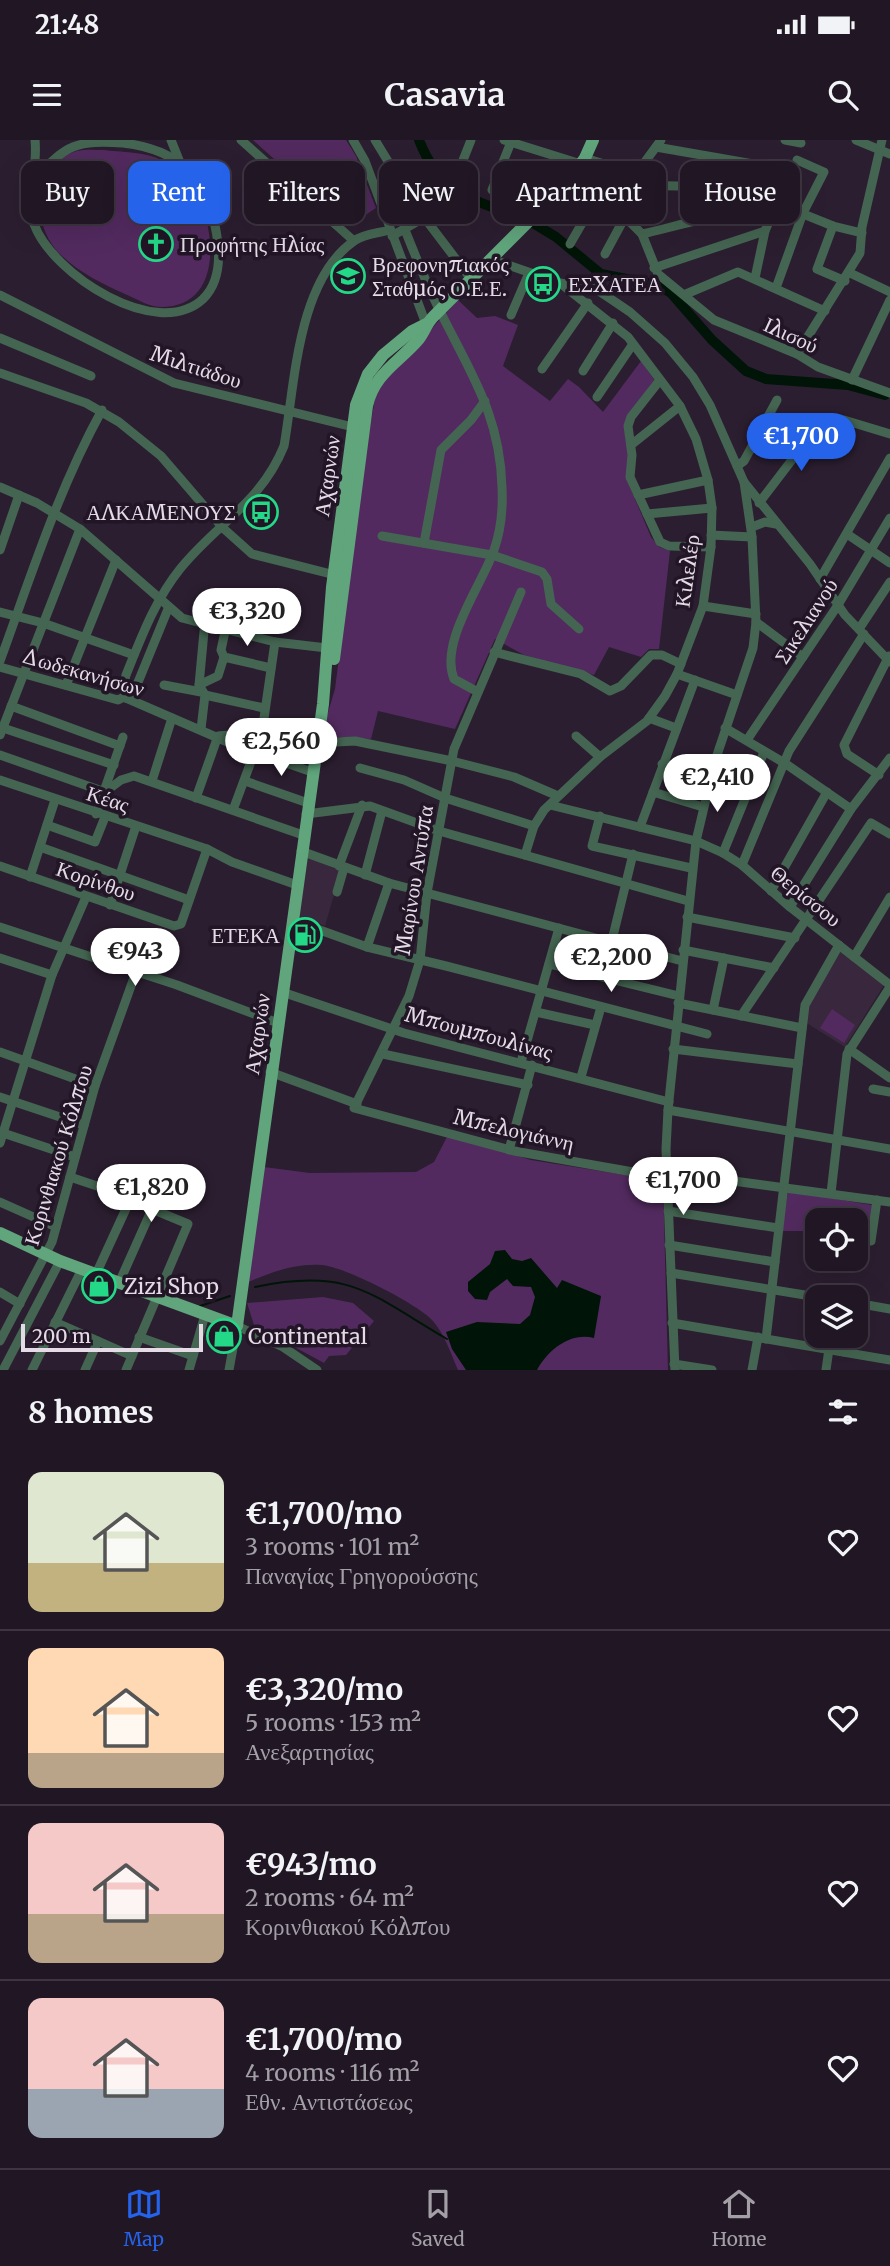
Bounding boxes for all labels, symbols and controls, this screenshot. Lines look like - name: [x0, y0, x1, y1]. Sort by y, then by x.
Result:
- text: 21:48: [35, 8, 100, 41]
- text: Casavia: [385, 75, 505, 115]
- icon: menu: [28, 76, 66, 114]
- icon: search: [824, 76, 862, 114]
- chip: Buy: [21, 161, 114, 224]
- chip: Rent: [128, 161, 230, 224]
- chip: Filters: [244, 161, 365, 224]
- chip: New: [379, 161, 478, 224]
- chip: Apartment: [492, 161, 666, 224]
- chip: House: [680, 161, 800, 224]
- church icon: Προφήτης Ηλίας: [137, 225, 175, 263]
- place label: Προφήτης Ηλίας: [180, 231, 325, 258]
- place label: Βρεφονηπιακός Σταθμός Ο.Ε.Ε.: [372, 251, 509, 302]
- school or university icon: Βρεφονηπιακός Σταθμός Ο.Ε.Ε.: [329, 257, 367, 295]
- bus stop icon: ΕΣΧΑΤΕΑ: [524, 265, 562, 303]
- place label: ΕΣΧΑΤΕΑ: [568, 271, 663, 298]
- street label: Ιλισού: [759, 311, 823, 359]
- street label: Μιλτιάδου: [147, 340, 245, 394]
- pin: €1,700: [744, 414, 858, 473]
- text: €1,700: [763, 421, 839, 450]
- street label: Αχαρνών: [308, 434, 346, 518]
- bus stop icon: ΑΛΚΑΜΕΝΟΥΣ: [242, 493, 280, 531]
- place label: ΑΛΚΑΜΕΝΟΥΣ: [86, 499, 236, 526]
- street label: Κιλελέρ: [669, 533, 705, 609]
- street label: Σικελιανού: [768, 573, 844, 669]
- pin: €3,320: [190, 588, 304, 648]
- text: €3,320: [208, 596, 286, 625]
- street label: Δωδεκανήσων: [18, 642, 148, 702]
- pin: €2,560: [224, 718, 338, 778]
- text: €2,560: [241, 726, 321, 755]
- pin: €2,410: [660, 754, 774, 814]
- text: €2,410: [679, 762, 755, 791]
- street label: Κέας: [83, 779, 133, 819]
- street label: Μαρίνου Αντύπα: [389, 803, 439, 957]
- street label: Κορίνθου: [53, 855, 139, 907]
- street label: Θερίσσου: [765, 859, 847, 933]
- fuel station icon: ΕΤΕΚΑ: [286, 916, 324, 954]
- place label: ΕΤΕΚΑ: [211, 922, 281, 949]
- pin: €943: [94, 928, 176, 988]
- pin: €2,200: [554, 934, 668, 994]
- text: €943: [107, 936, 163, 965]
- text: €2,200: [570, 942, 652, 971]
- street label: Αχαρνών: [238, 992, 276, 1076]
- street label: Μπουμπουλίνας: [402, 1000, 556, 1066]
- street label: Κορινθιακού Κόλπου: [18, 1061, 98, 1249]
- street label: Μπελογιάννη: [451, 1103, 577, 1157]
- pin: €1,700: [626, 1158, 740, 1217]
- pin: €1,820: [94, 1164, 208, 1224]
- text: €1,700: [645, 1165, 721, 1194]
- text: €1,820: [113, 1172, 189, 1201]
- map controls: [805, 1208, 868, 1348]
- button: locate: [805, 1208, 868, 1271]
- shop icon: Zizi Shop: [80, 1267, 118, 1305]
- place label: Zizi Shop: [124, 1273, 219, 1300]
- button: layers: [805, 1285, 868, 1348]
- shop icon: Continental: [205, 1317, 243, 1355]
- scale bar: [21, 1321, 203, 1353]
- place label: Continental: [248, 1323, 368, 1350]
- text: 200 m: [32, 1324, 91, 1348]
- text: 8 homes: [28, 1393, 154, 1431]
- icon: filters: [824, 1393, 862, 1431]
- text: €1,700/mo: [245, 1494, 402, 1532]
- icon: home: [84, 1500, 168, 1584]
- icon: heart: [824, 1523, 862, 1561]
- text: 3 rooms · 101 m²: [245, 1532, 419, 1561]
- text: Παναγίας Γρηγορούσσης: [245, 1561, 478, 1590]
- text: €3,320/mo: [245, 1670, 403, 1708]
- icon: home: [84, 1676, 168, 1760]
- icon: heart: [824, 1699, 862, 1737]
- text: 5 rooms · 153 m²: [245, 1708, 421, 1737]
- text: Ανεξαρτησίας: [245, 1737, 374, 1766]
- text: €943/mo: [245, 1845, 377, 1883]
- icon: home: [84, 1851, 168, 1935]
- icon: heart: [824, 1874, 862, 1912]
- text: 2 rooms · 64 m²: [245, 1883, 414, 1912]
- text: Κορινθιακού Κόλπου: [245, 1912, 450, 1941]
- text: €1,700/mo: [245, 2020, 402, 2058]
- icon: home: [84, 2026, 168, 2110]
- icon: heart: [824, 2049, 862, 2087]
- text: 4 rooms · 116 m²: [245, 2058, 420, 2087]
- text: Εθν. Αντιστάσεως: [245, 2087, 413, 2116]
- tab: Map: [123, 2185, 164, 2251]
- tab: Saved: [411, 2185, 465, 2251]
- tab: Home: [712, 2185, 767, 2251]

